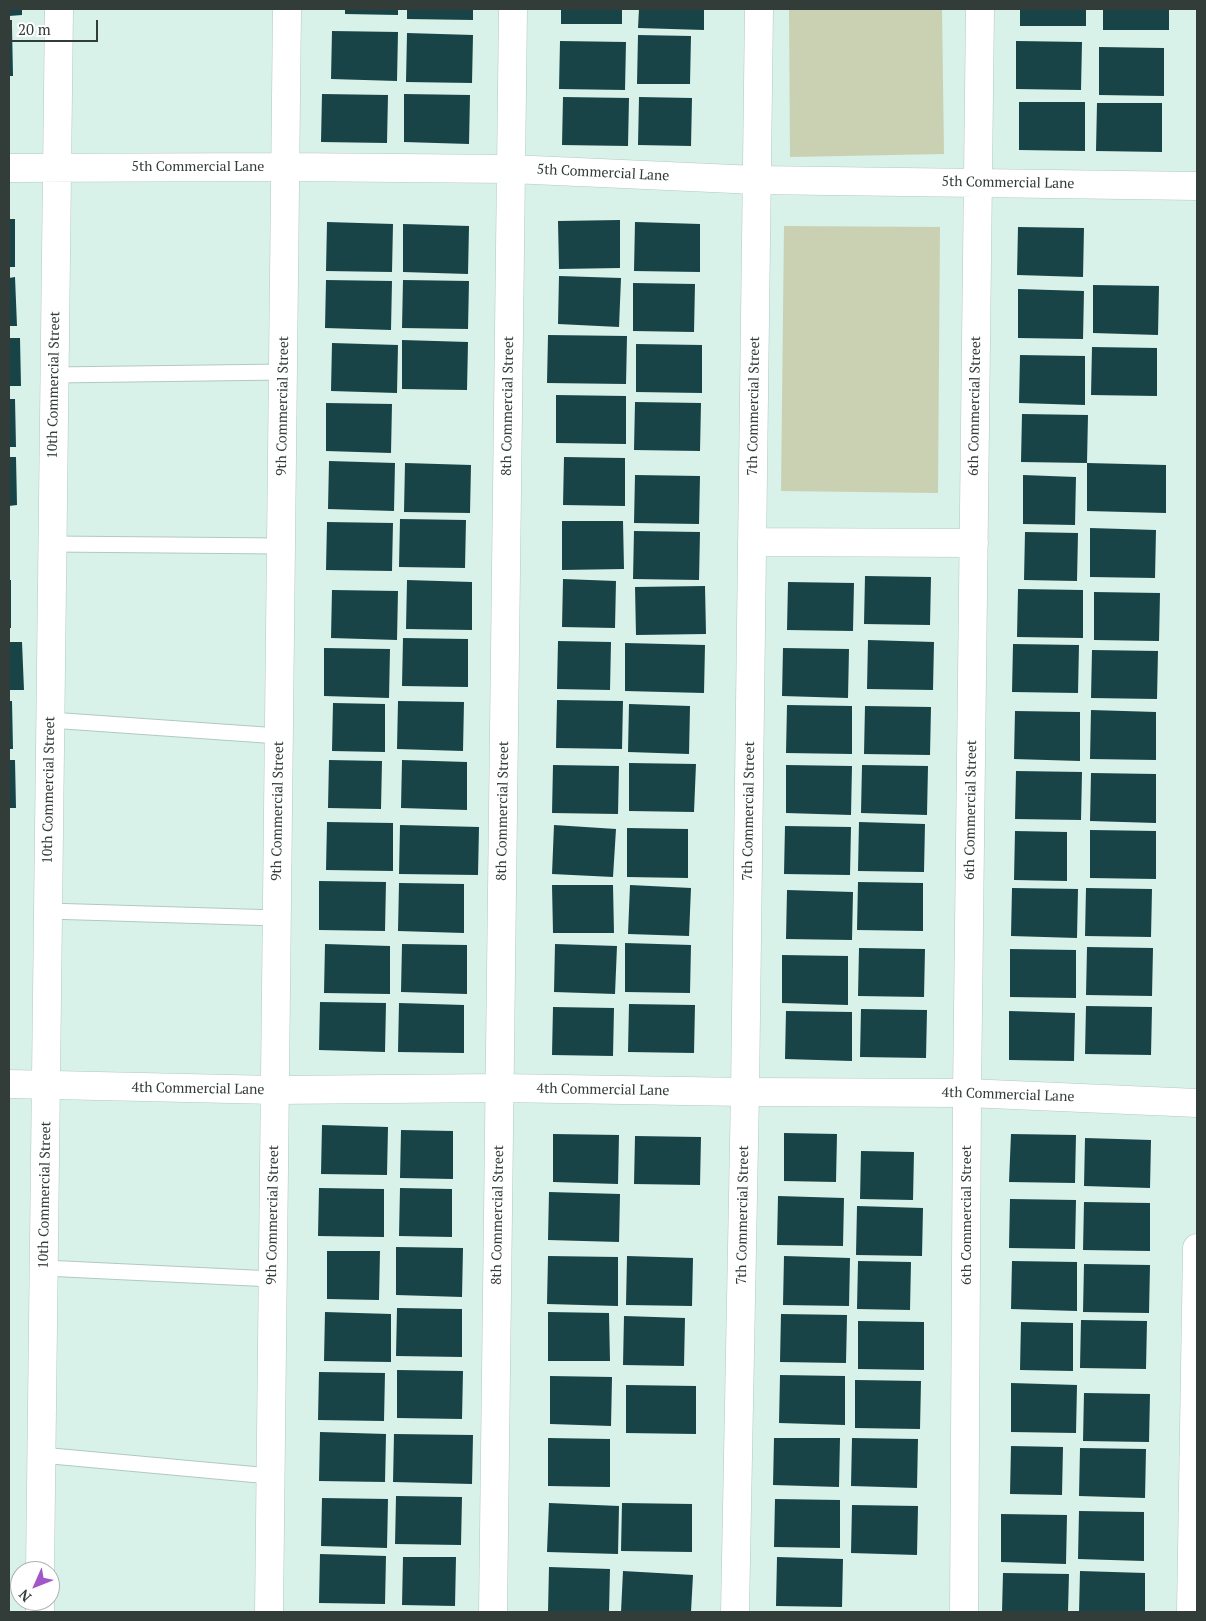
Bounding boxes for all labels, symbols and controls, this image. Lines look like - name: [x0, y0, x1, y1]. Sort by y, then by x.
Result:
- scale bar: [12, 10, 100, 42]
- text: 20 m: [18, 19, 51, 39]
- street label: 5th Commercial Lane: [132, 159, 264, 175]
- street label: 5th Commercial Lane: [536, 161, 670, 185]
- street label: 5th Commercial Lane: [941, 173, 1075, 193]
- street label: 10th Commercial Street: [44, 311, 64, 459]
- street label: 9th Commercial Street: [273, 336, 293, 476]
- street label: 8th Commercial Street: [498, 336, 518, 476]
- street label: 7th Commercial Street: [744, 336, 764, 476]
- street label: 6th Commercial Street: [965, 336, 985, 476]
- street label: 10th Commercial Street: [39, 716, 59, 864]
- street label: 6th Commercial Street: [961, 740, 981, 880]
- street label: 9th Commercial Street: [268, 741, 288, 881]
- street label: 8th Commercial Street: [493, 741, 513, 881]
- street label: 7th Commercial Street: [739, 741, 759, 881]
- street label: 4th Commercial Lane: [131, 1079, 265, 1099]
- street label: 4th Commercial Lane: [536, 1080, 670, 1100]
- street label: 4th Commercial Lane: [941, 1084, 1075, 1106]
- street label: 10th Commercial Street: [35, 1121, 55, 1269]
- street label: 9th Commercial Street: [263, 1145, 283, 1285]
- street label: 8th Commercial Street: [488, 1145, 508, 1285]
- street label: 7th Commercial Street: [733, 1145, 753, 1285]
- street label: 6th Commercial Street: [959, 1145, 975, 1285]
- north arrow: [10, 1561, 60, 1611]
- text: N: [14, 1586, 35, 1606]

